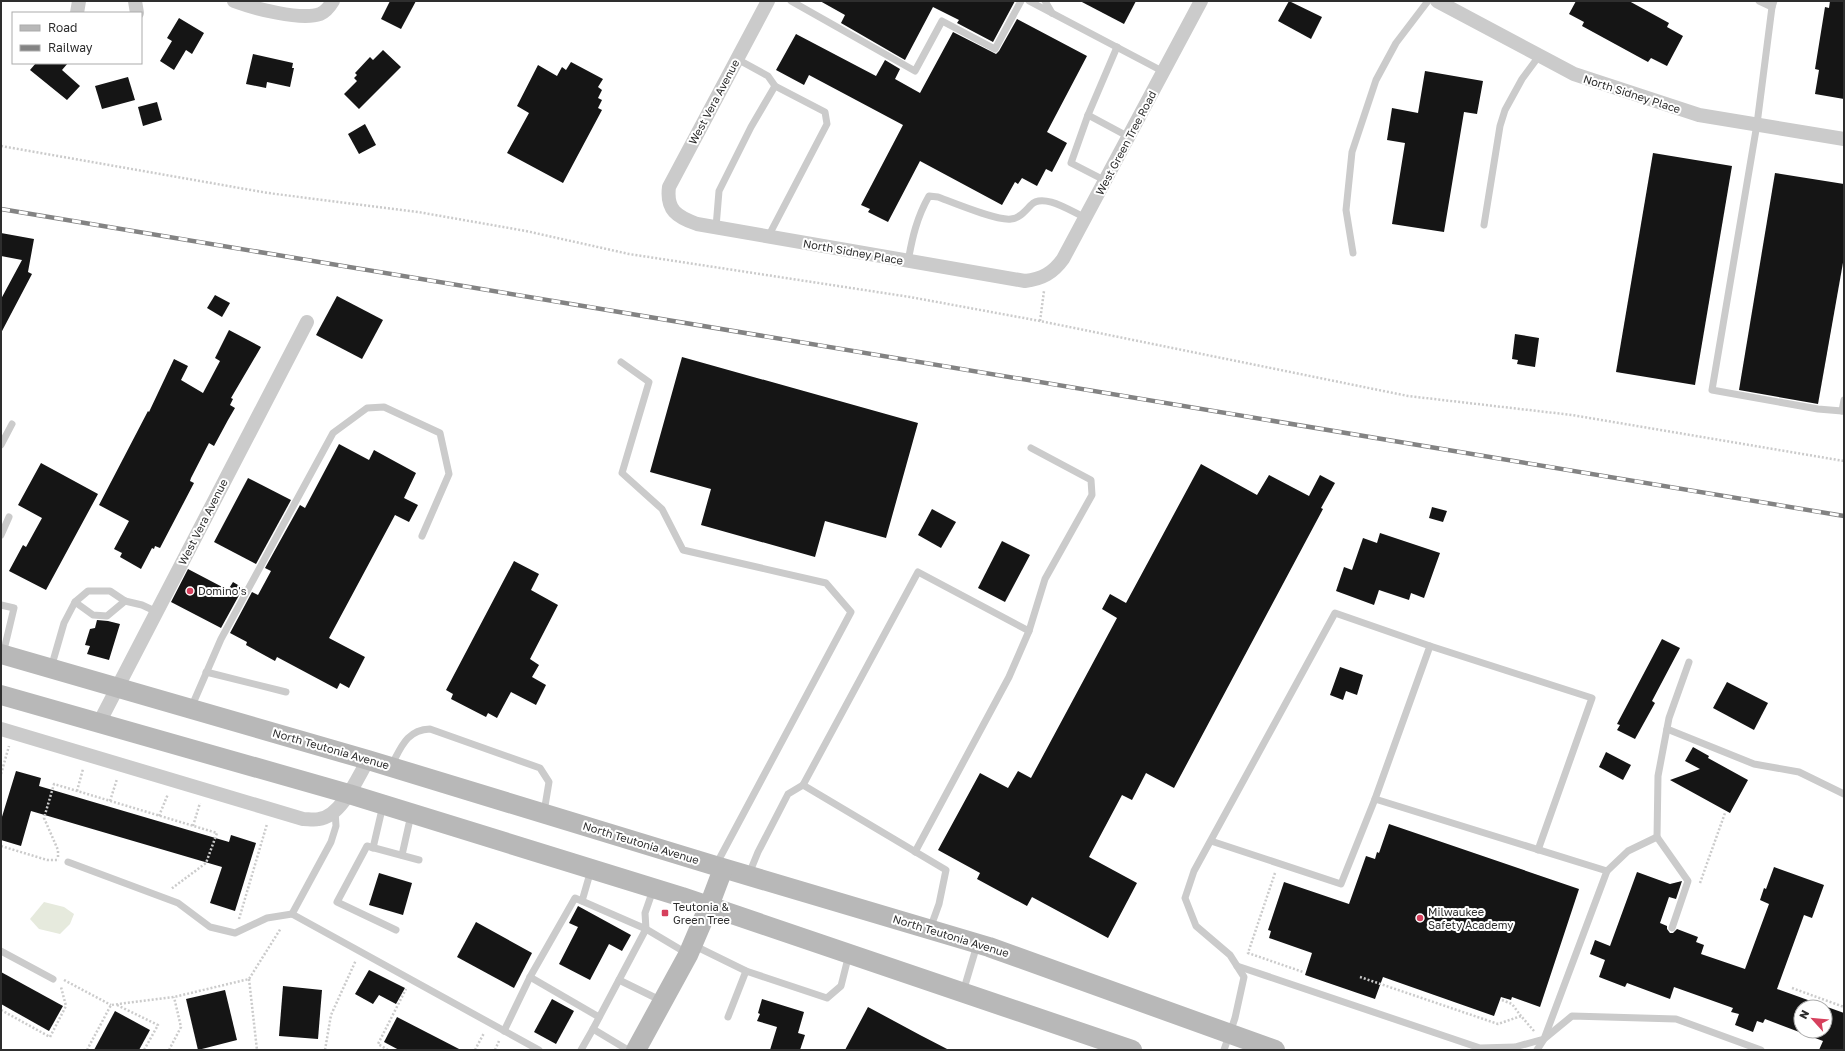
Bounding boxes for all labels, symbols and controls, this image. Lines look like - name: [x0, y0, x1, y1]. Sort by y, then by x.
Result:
- legend: [12, 12, 142, 64]
- text: Road: [48, 20, 77, 35]
- text: Railway: [48, 40, 93, 55]
- street label: West Vera Avenue: [686, 57, 741, 147]
- street label: North Sidney Place: [1582, 72, 1682, 115]
- street label: West Green Tree Road: [1093, 88, 1159, 197]
- street label: North Sidney Place: [802, 236, 904, 267]
- street label: West Vera Avenue: [175, 477, 230, 567]
- place label: Domino's: [198, 584, 247, 597]
- marker: Domino's: [185, 586, 195, 596]
- street label: North Teutonia Avenue: [271, 726, 391, 771]
- street label: North Teutonia Avenue: [582, 819, 701, 866]
- place label: Teutonia & Green Tree: [673, 900, 730, 926]
- place label: Milwaukee Safety Academy: [1428, 905, 1513, 931]
- marker: Teutonia & Green Tree: [660, 908, 670, 918]
- street label: North Teutonia Avenue: [892, 912, 1011, 959]
- marker: Milwaukee Safety Academy: [1415, 913, 1425, 923]
- north arrow: [1793, 999, 1833, 1039]
- text: N: [1796, 1008, 1811, 1021]

